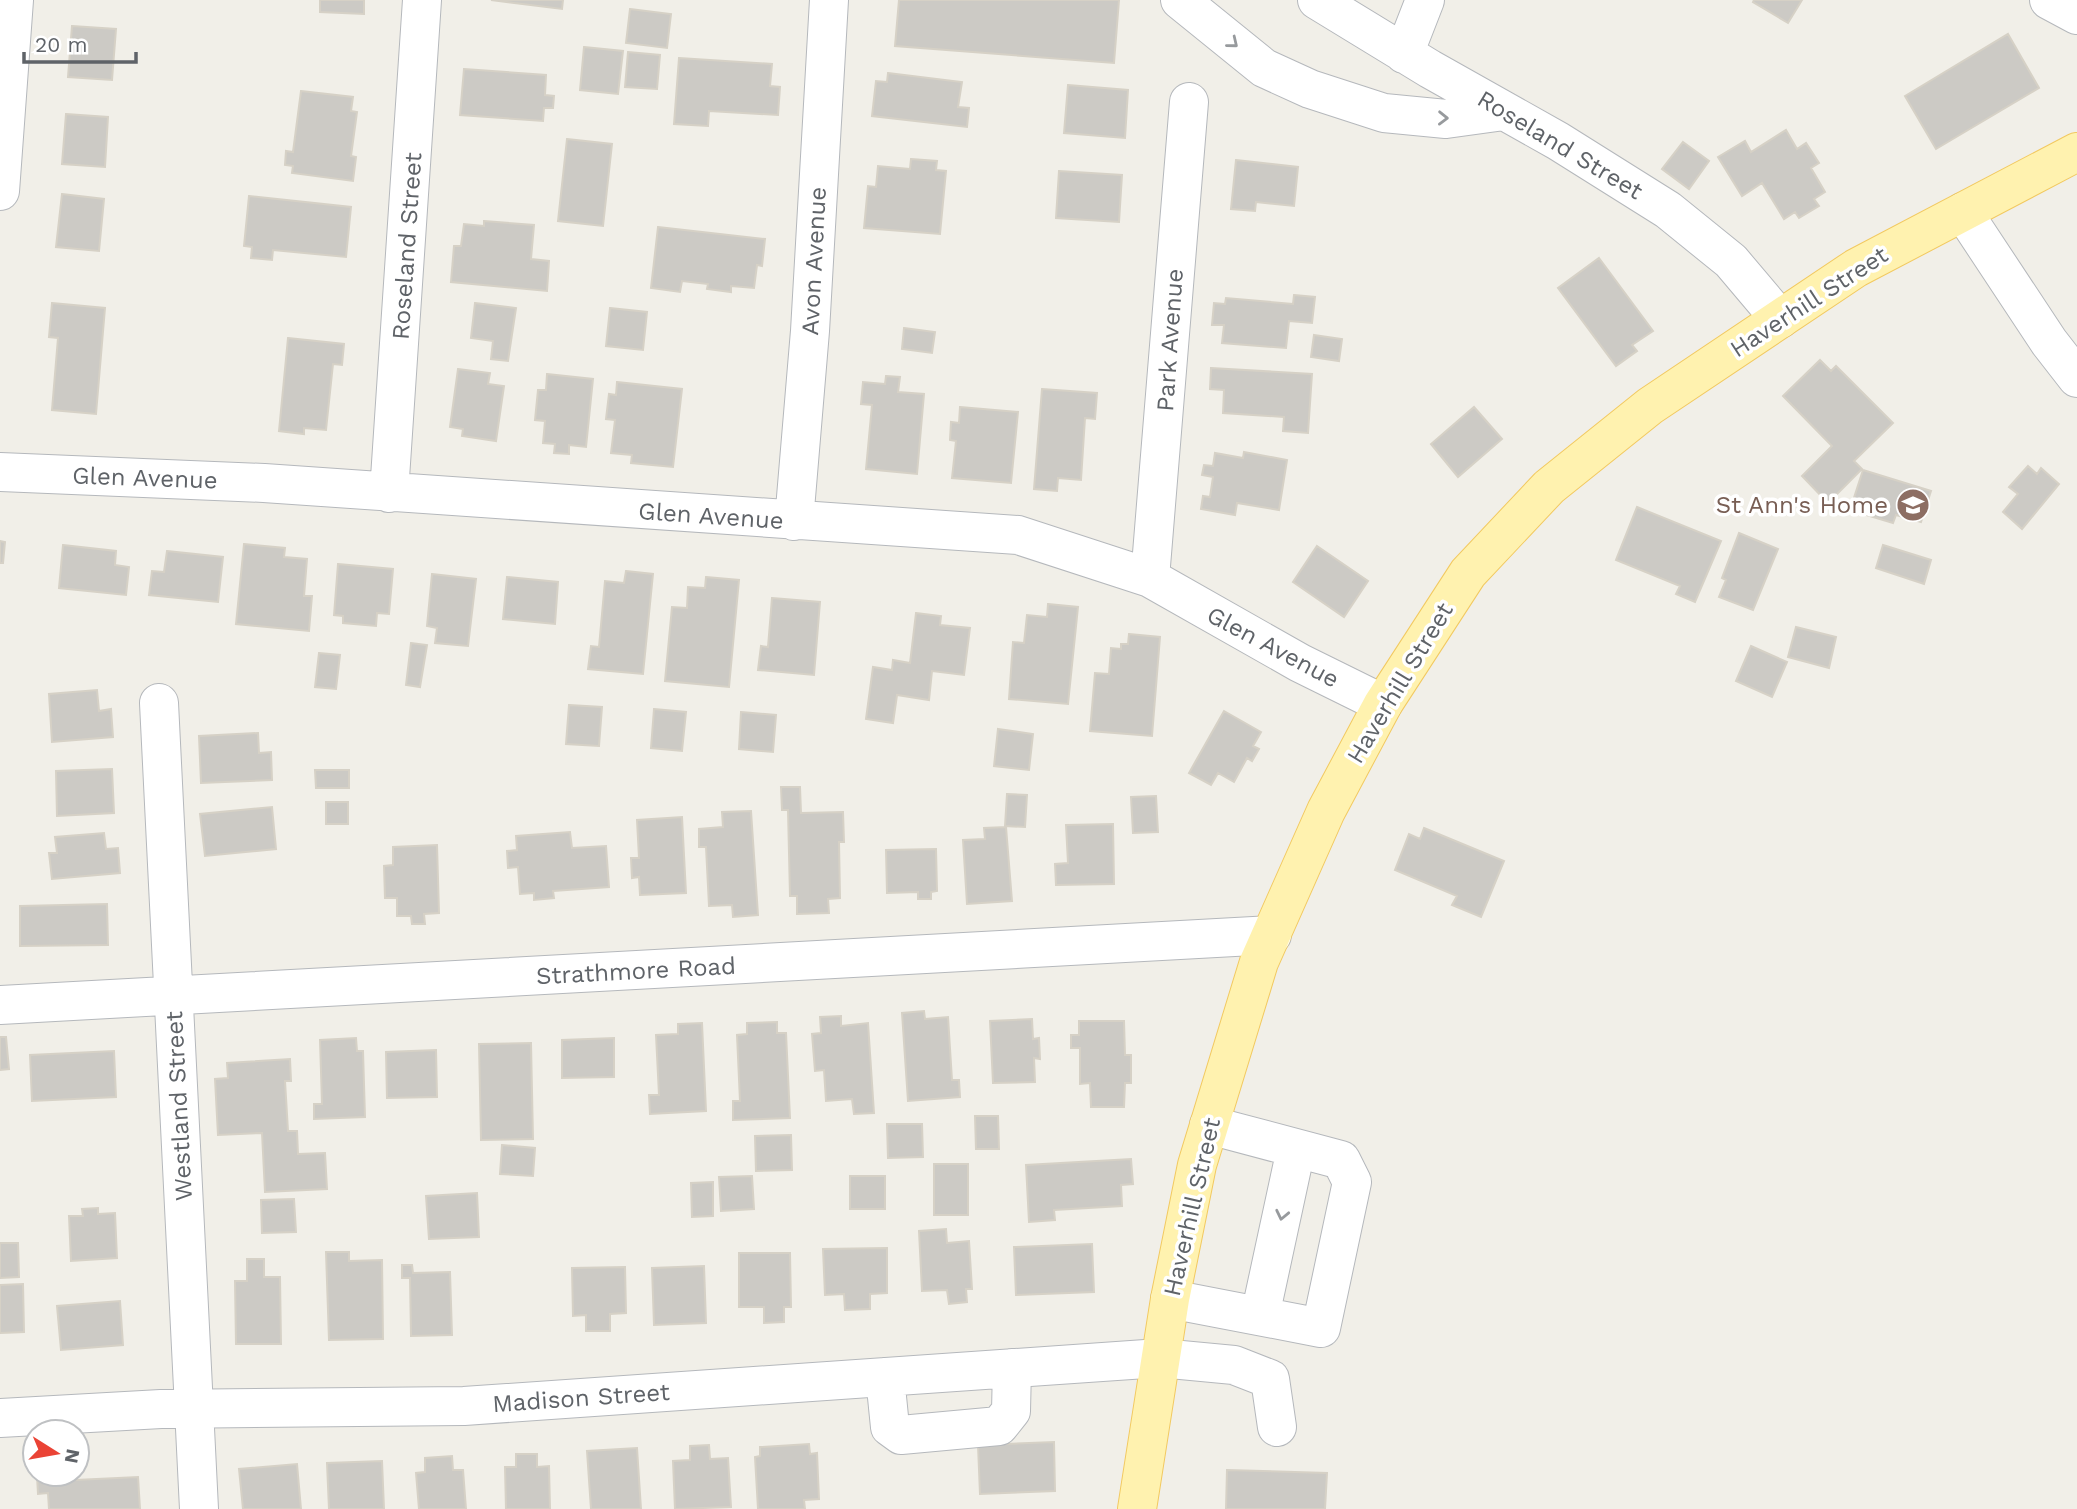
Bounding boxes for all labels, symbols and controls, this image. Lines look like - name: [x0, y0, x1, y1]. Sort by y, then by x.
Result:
- scale bar: [24, 21, 136, 65]
- text: 20 m: [35, 32, 87, 57]
- one-way arrow: [1224, 35, 1237, 47]
- street label: Roseland Street: [1472, 85, 1648, 205]
- one-way arrow: [1438, 110, 1449, 125]
- street label: Roseland Street: [386, 151, 428, 341]
- street label: Avon Avenue: [796, 186, 832, 336]
- street label: Haverhill Street: [1725, 241, 1893, 363]
- street label: Park Avenue: [1151, 268, 1189, 412]
- street label: Glen Avenue: [72, 461, 218, 495]
- school or university icon: St Ann's Home: [1894, 486, 1932, 524]
- place label: St Ann's Home: [1716, 491, 1888, 519]
- street label: Glen Avenue: [637, 497, 785, 535]
- street label: Haverhill Street: [1341, 598, 1459, 768]
- street label: Glen Avenue: [1202, 600, 1344, 694]
- street label: Strathmore Road: [535, 952, 737, 990]
- street label: Westland Street: [160, 1010, 198, 1202]
- street label: Haverhill Street: [1158, 1115, 1226, 1299]
- one-way arrow: [1275, 1209, 1290, 1221]
- street label: Madison Street: [491, 1378, 671, 1418]
- north arrow: [21, 1418, 91, 1488]
- text: N: [60, 1447, 85, 1465]

